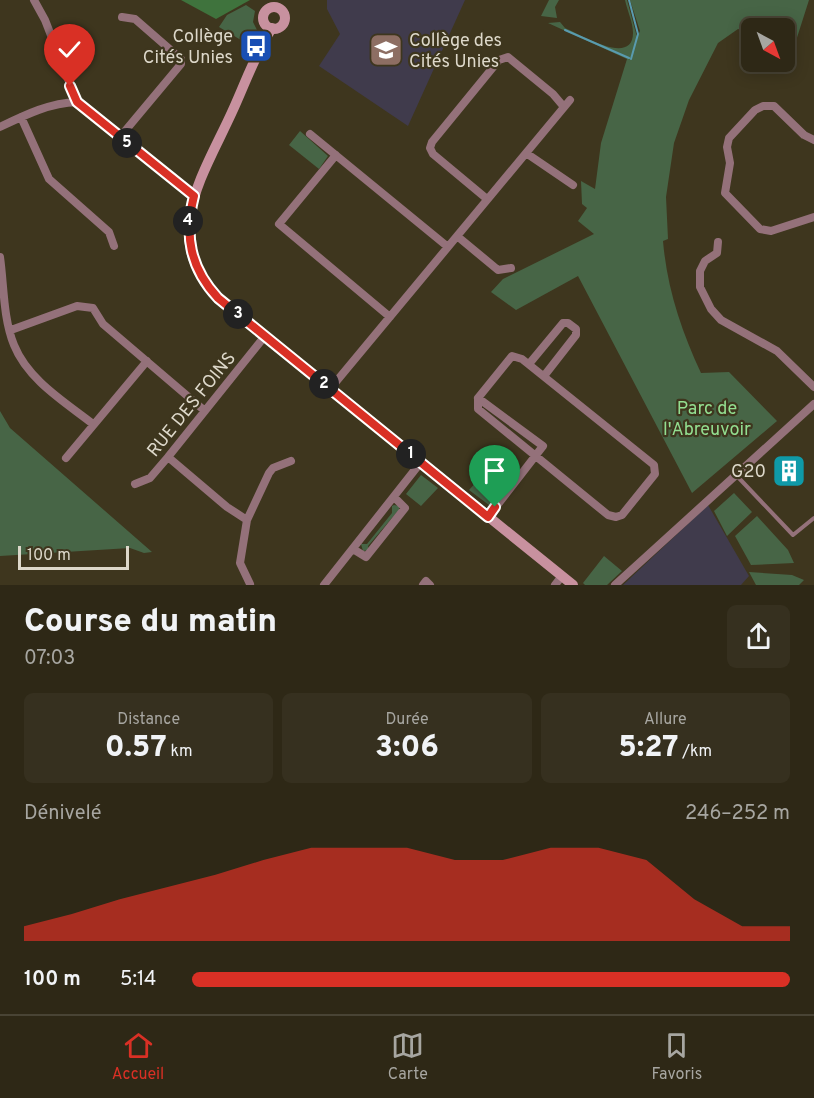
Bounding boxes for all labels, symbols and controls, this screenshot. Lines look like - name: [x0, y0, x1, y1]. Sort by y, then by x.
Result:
- north arrow: [741, 18, 795, 72]
- map controls: [741, 18, 795, 72]
- pin: [44, 24, 95, 86]
- place label: Collège Cités Unies: [143, 26, 233, 70]
- bus stop icon: Collège Cités Unies: [238, 28, 274, 64]
- place label: Collège des Cités Unies: [409, 30, 502, 74]
- school or university icon: Collège des Cités Unies: [368, 32, 404, 68]
- icon: check: [53, 33, 86, 66]
- pin: 5: [112, 128, 142, 158]
- text: 5: [122, 133, 132, 153]
- pin: 4: [173, 206, 203, 236]
- text: 4: [183, 211, 193, 231]
- pin: 3: [223, 299, 253, 329]
- text: 3: [233, 304, 243, 324]
- street label: RUE DES FOINS: [143, 348, 242, 462]
- pin: 2: [309, 369, 339, 399]
- text: 2: [319, 374, 329, 394]
- park label: Parc de l'Abreuvoir: [663, 398, 751, 442]
- pin: 1: [396, 439, 426, 469]
- text: 1: [408, 444, 414, 464]
- pin: [469, 445, 520, 507]
- building icon: G20: [771, 453, 807, 489]
- icon: arrive: [478, 454, 511, 487]
- place label: G20: [731, 461, 766, 484]
- scale bar: [18, 543, 129, 570]
- text: 100 m: [27, 546, 71, 566]
- text: Course du matin: [24, 602, 277, 644]
- button: share: [727, 605, 790, 668]
- text: 07:03: [24, 646, 75, 672]
- text: Distance: [117, 710, 180, 730]
- text: Durée: [385, 710, 429, 730]
- text: Allure: [644, 710, 687, 730]
- text: 0.57: [105, 730, 167, 767]
- text: 3:06: [375, 730, 439, 767]
- text: 5:27: [619, 730, 679, 767]
- text: km: [167, 742, 193, 762]
- text: /km: [679, 742, 712, 762]
- text: Dénivelé: [24, 801, 101, 827]
- text: 246–252 m: [685, 801, 790, 827]
- text: 100 m: [24, 967, 81, 993]
- text: 5:14: [120, 967, 156, 993]
- tab: Accueil: [112, 1029, 164, 1085]
- tab: Carte: [388, 1029, 428, 1085]
- tab: Favoris: [651, 1029, 702, 1085]

